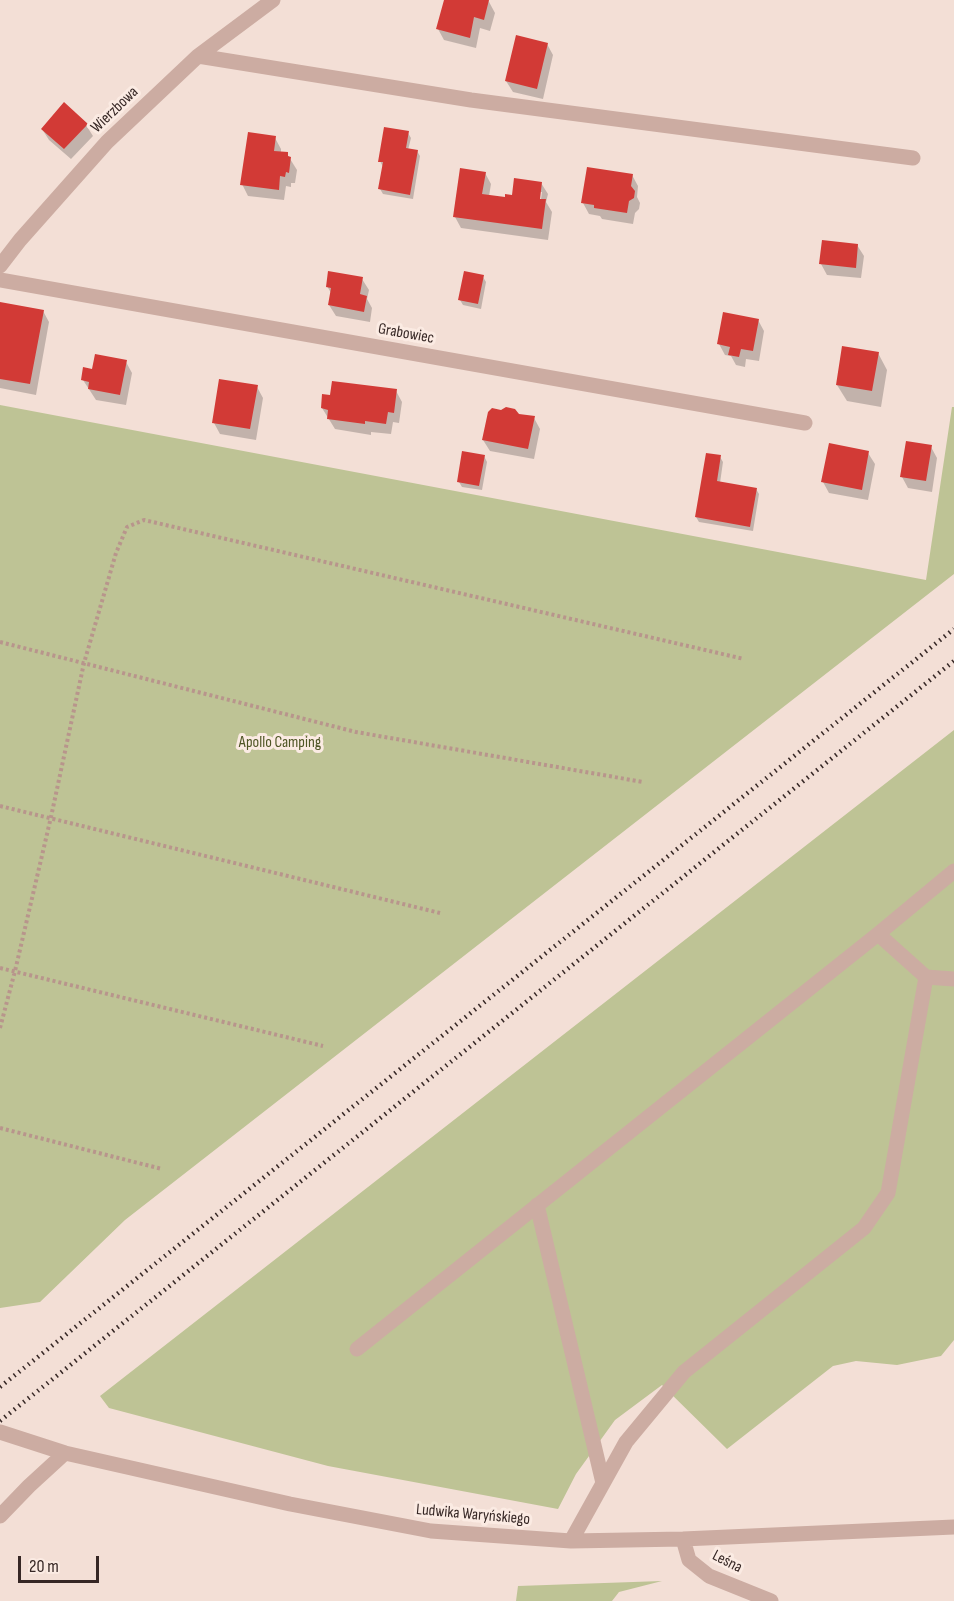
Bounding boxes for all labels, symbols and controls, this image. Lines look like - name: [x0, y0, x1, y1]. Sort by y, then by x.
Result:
- street label: Wierzbowa: [87, 83, 143, 137]
- street label: Grabowiec: [377, 320, 435, 348]
- park label: Apollo Camping: [239, 733, 321, 753]
- street label: Ludwika Waryńskiego: [415, 1500, 531, 1530]
- scale bar: [21, 1544, 102, 1582]
- street label: Leśna: [709, 1546, 745, 1578]
- text: 20 m: [29, 1556, 59, 1577]

